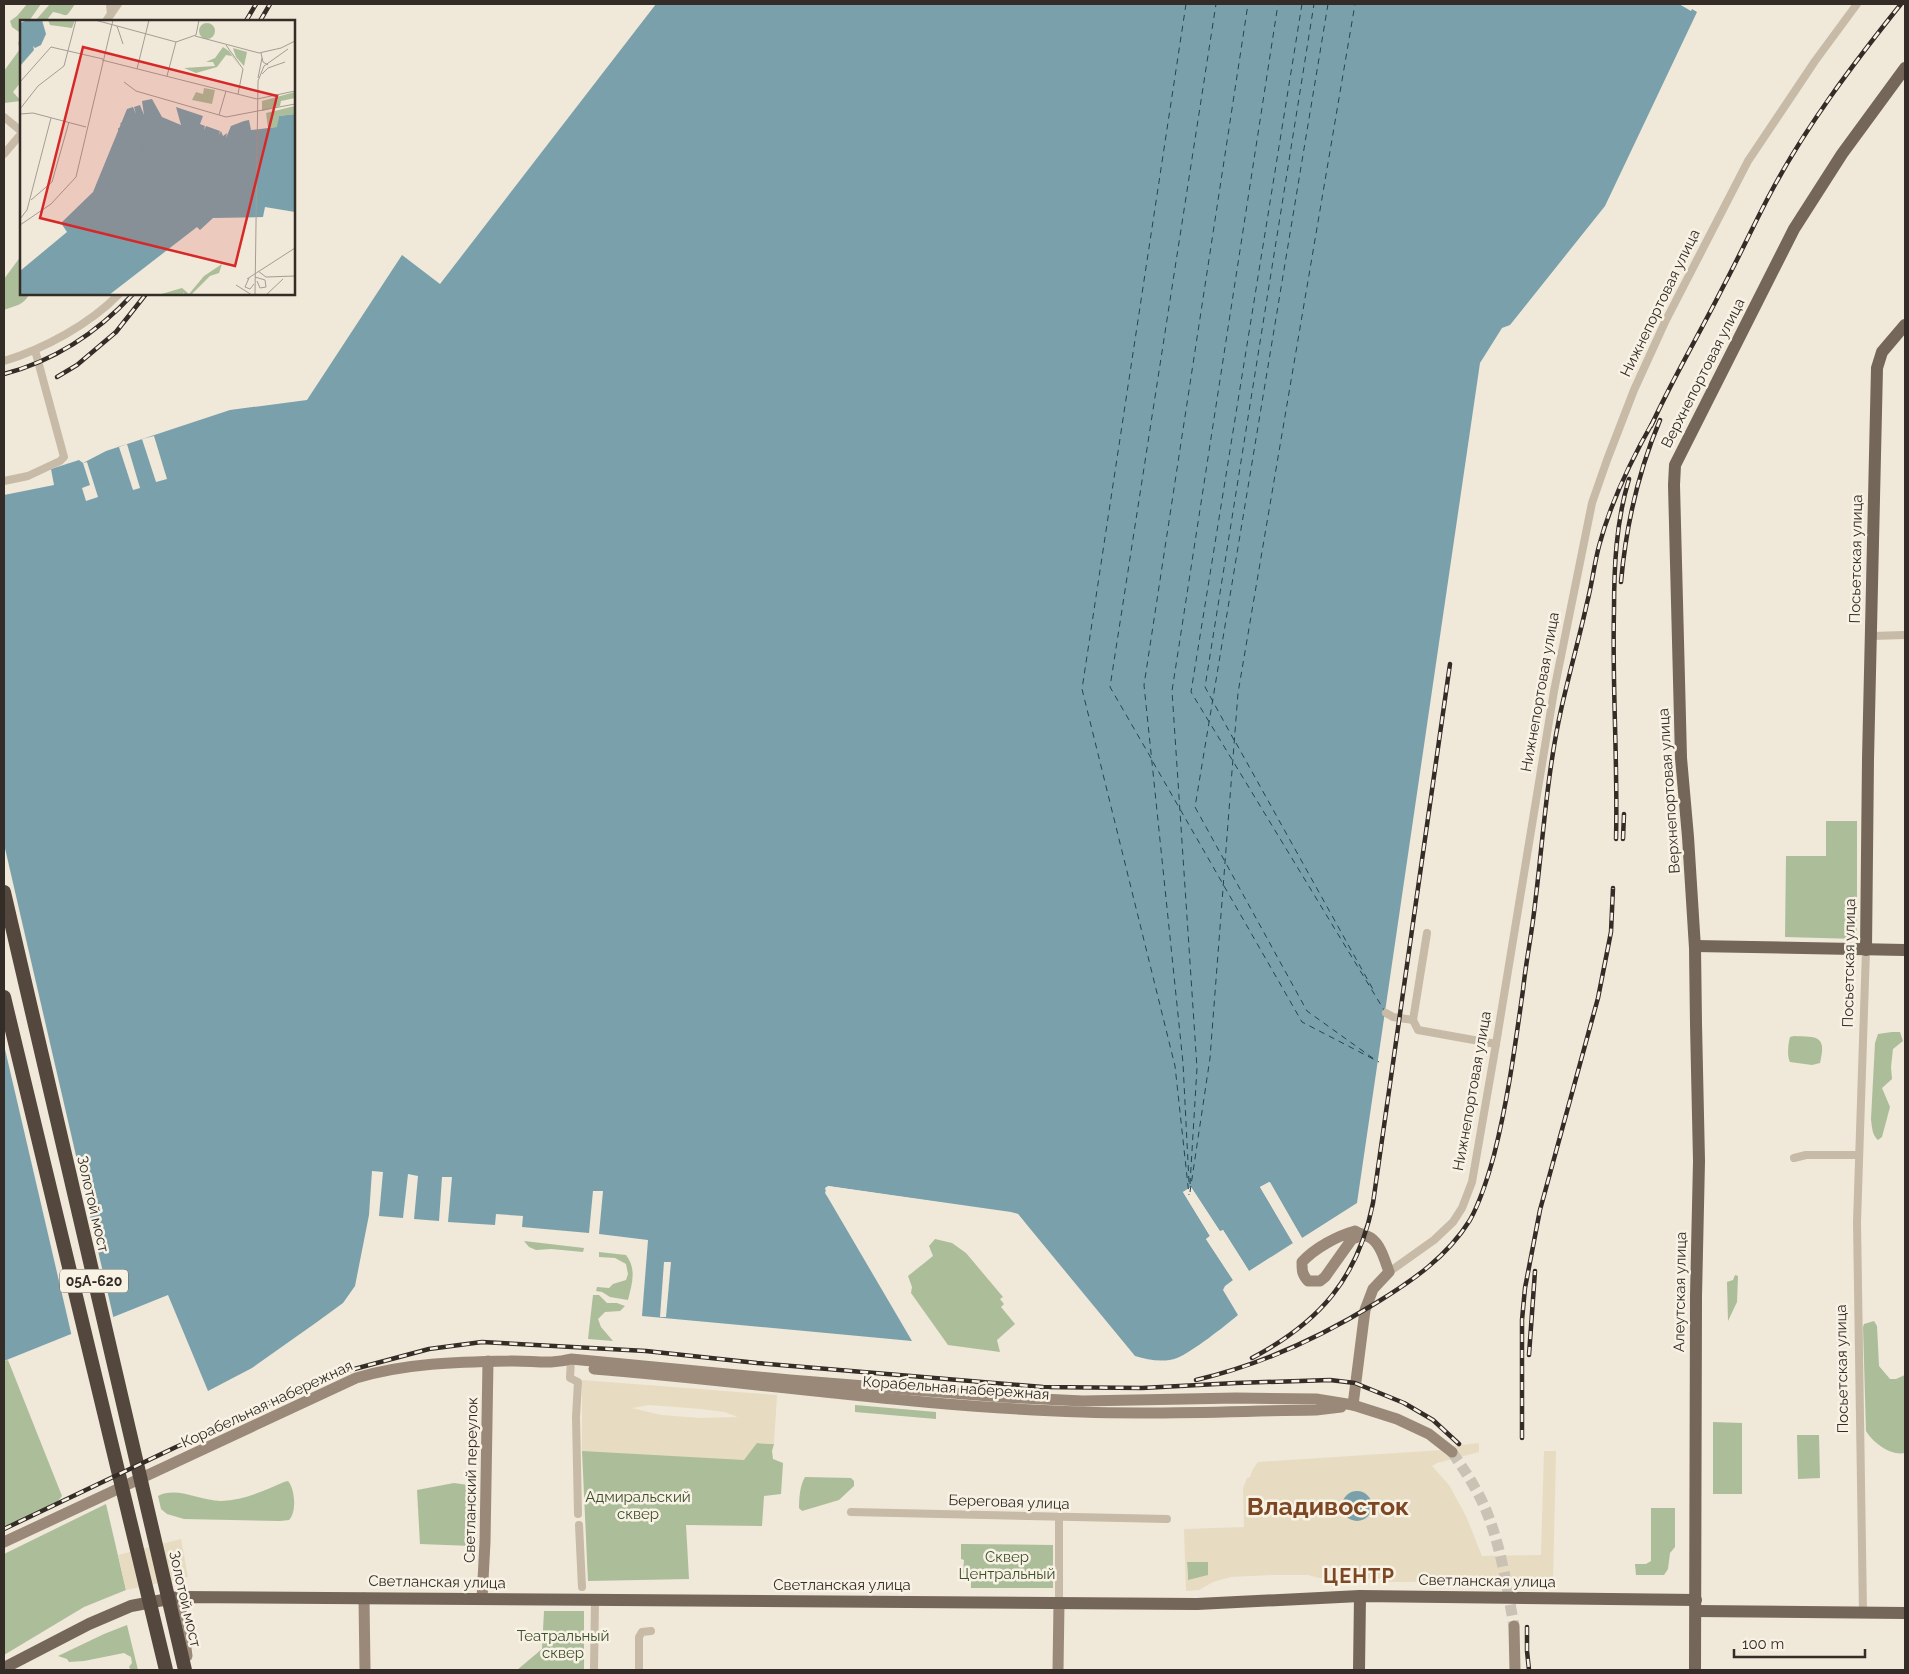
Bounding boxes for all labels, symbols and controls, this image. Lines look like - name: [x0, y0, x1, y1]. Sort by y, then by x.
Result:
- inset map: [20, 20, 295, 295]
- street label: Нижнепортовая улица: [1616, 226, 1704, 380]
- street label: Верхнепортовая улица: [1657, 295, 1749, 451]
- street label: Посьетская улица: [1846, 494, 1866, 624]
- street label: Нижнепортовая улица: [1517, 611, 1563, 773]
- street label: Верхнепортовая улица: [1654, 708, 1684, 874]
- street label: Посьетская улица: [1839, 898, 1859, 1028]
- street label: Нижнепортовая улица: [1449, 1010, 1495, 1172]
- street label: Золотой мост: [73, 1154, 113, 1254]
- street label: Алеутская улица: [1670, 1232, 1690, 1352]
- road number: 05А-620: [60, 1270, 128, 1292]
- street label: Посьетская улица: [1832, 1304, 1852, 1434]
- street label: Корабельная набережная: [178, 1356, 356, 1452]
- street label: Корабельная набережная: [862, 1372, 1050, 1404]
- street label: Светланский переулок: [461, 1397, 481, 1563]
- park label: Адмиральский сквер: [585, 1488, 691, 1523]
- street label: Береговая улица: [948, 1491, 1070, 1513]
- district label: Владивосток: [1247, 1491, 1409, 1521]
- park label: Сквер Центральный: [959, 1548, 1055, 1583]
- street label: Золотой мост: [165, 1549, 205, 1649]
- district label: ЦЕНТР: [1323, 1564, 1395, 1588]
- street label: Светланская улица: [1418, 1571, 1556, 1591]
- street label: Светланская улица: [368, 1572, 506, 1592]
- street label: Светланская улица: [773, 1576, 911, 1594]
- scale bar: [1734, 1626, 1865, 1658]
- park label: Театральный сквер: [517, 1627, 609, 1662]
- text: 100 m: [1742, 1635, 1784, 1653]

